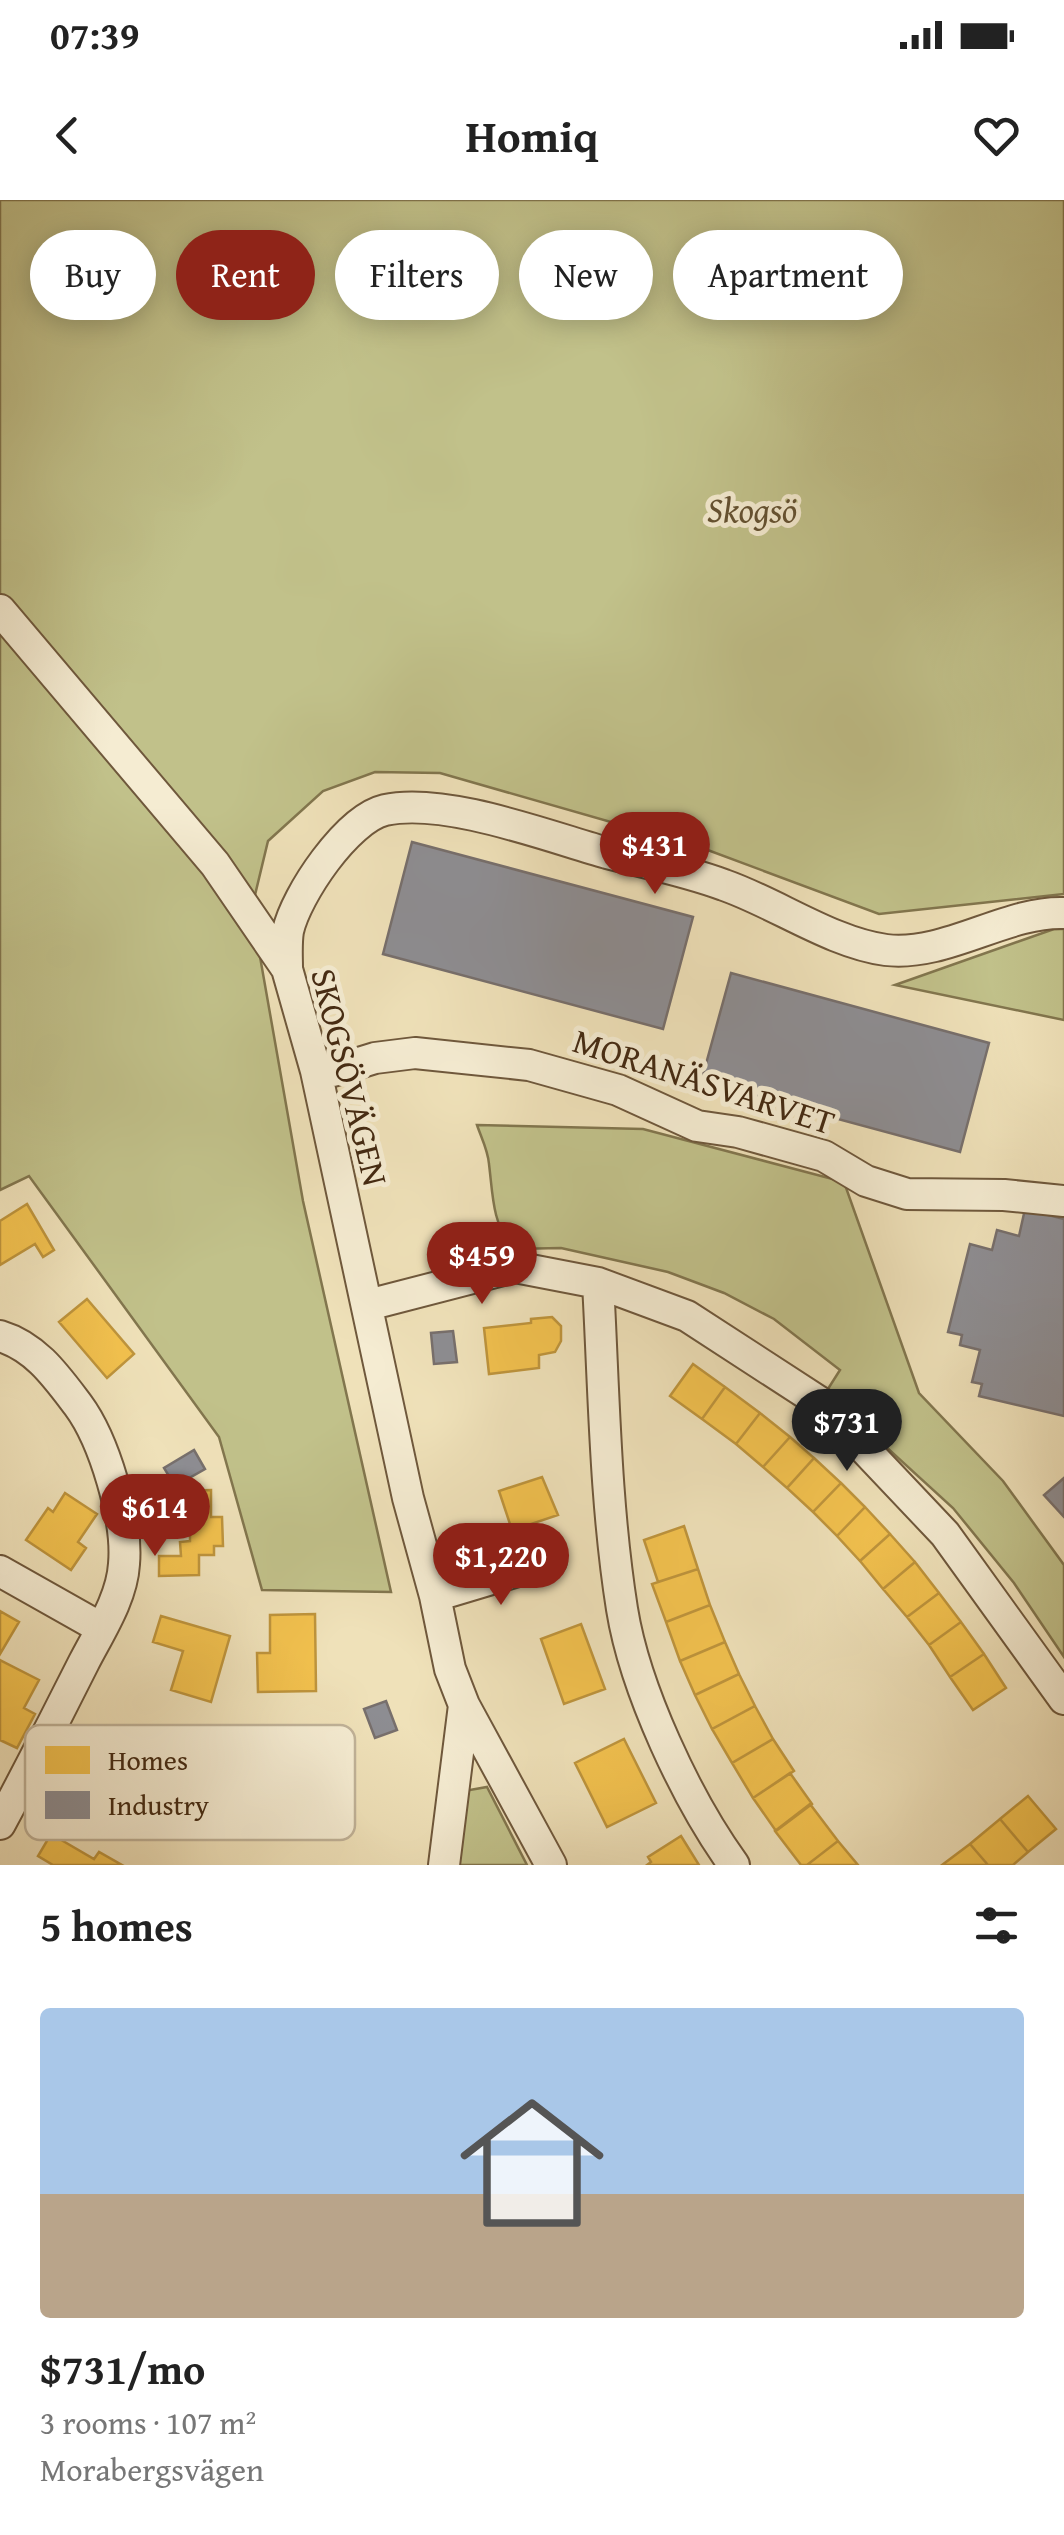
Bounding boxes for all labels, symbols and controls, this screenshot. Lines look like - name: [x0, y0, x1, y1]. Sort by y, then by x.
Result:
- text: 07:39: [50, 7, 140, 63]
- text: Homiq: [466, 103, 598, 168]
- icon: back: [40, 108, 95, 163]
- icon: heart: [969, 108, 1024, 163]
- chip: Buy: [30, 230, 156, 320]
- chip: Rent: [176, 230, 315, 320]
- chip: Filters: [335, 230, 499, 320]
- chip: New: [519, 230, 653, 320]
- chip: Apartment: [673, 230, 903, 320]
- park label: Skogsö: [707, 484, 797, 535]
- pin: $431: [596, 812, 714, 897]
- text: $431: [622, 821, 688, 868]
- street label: SKOGSÖVÄGEN: [298, 963, 402, 1191]
- street label: MORANÄSVARVET: [567, 1015, 841, 1147]
- pin: $459: [423, 1222, 541, 1307]
- text: $459: [449, 1231, 515, 1278]
- pin: $731: [788, 1389, 906, 1474]
- text: $731: [814, 1398, 880, 1445]
- pin: $614: [96, 1474, 214, 1559]
- text: $614: [122, 1483, 188, 1530]
- pin: $1,220: [420, 1523, 582, 1608]
- text: $1,220: [455, 1532, 547, 1579]
- legend: [25, 1725, 355, 1840]
- text: Homes: [108, 1739, 188, 1780]
- text: Industry: [108, 1784, 209, 1825]
- text: 5 homes: [40, 1895, 193, 1956]
- icon: filters: [969, 1898, 1024, 1953]
- icon: home: [442, 2073, 622, 2253]
- text: $731/mo: [40, 2338, 205, 2399]
- text: 3 rooms · 107 m²: [40, 2399, 256, 2446]
- text: Morabergsvägen: [40, 2446, 264, 2493]

